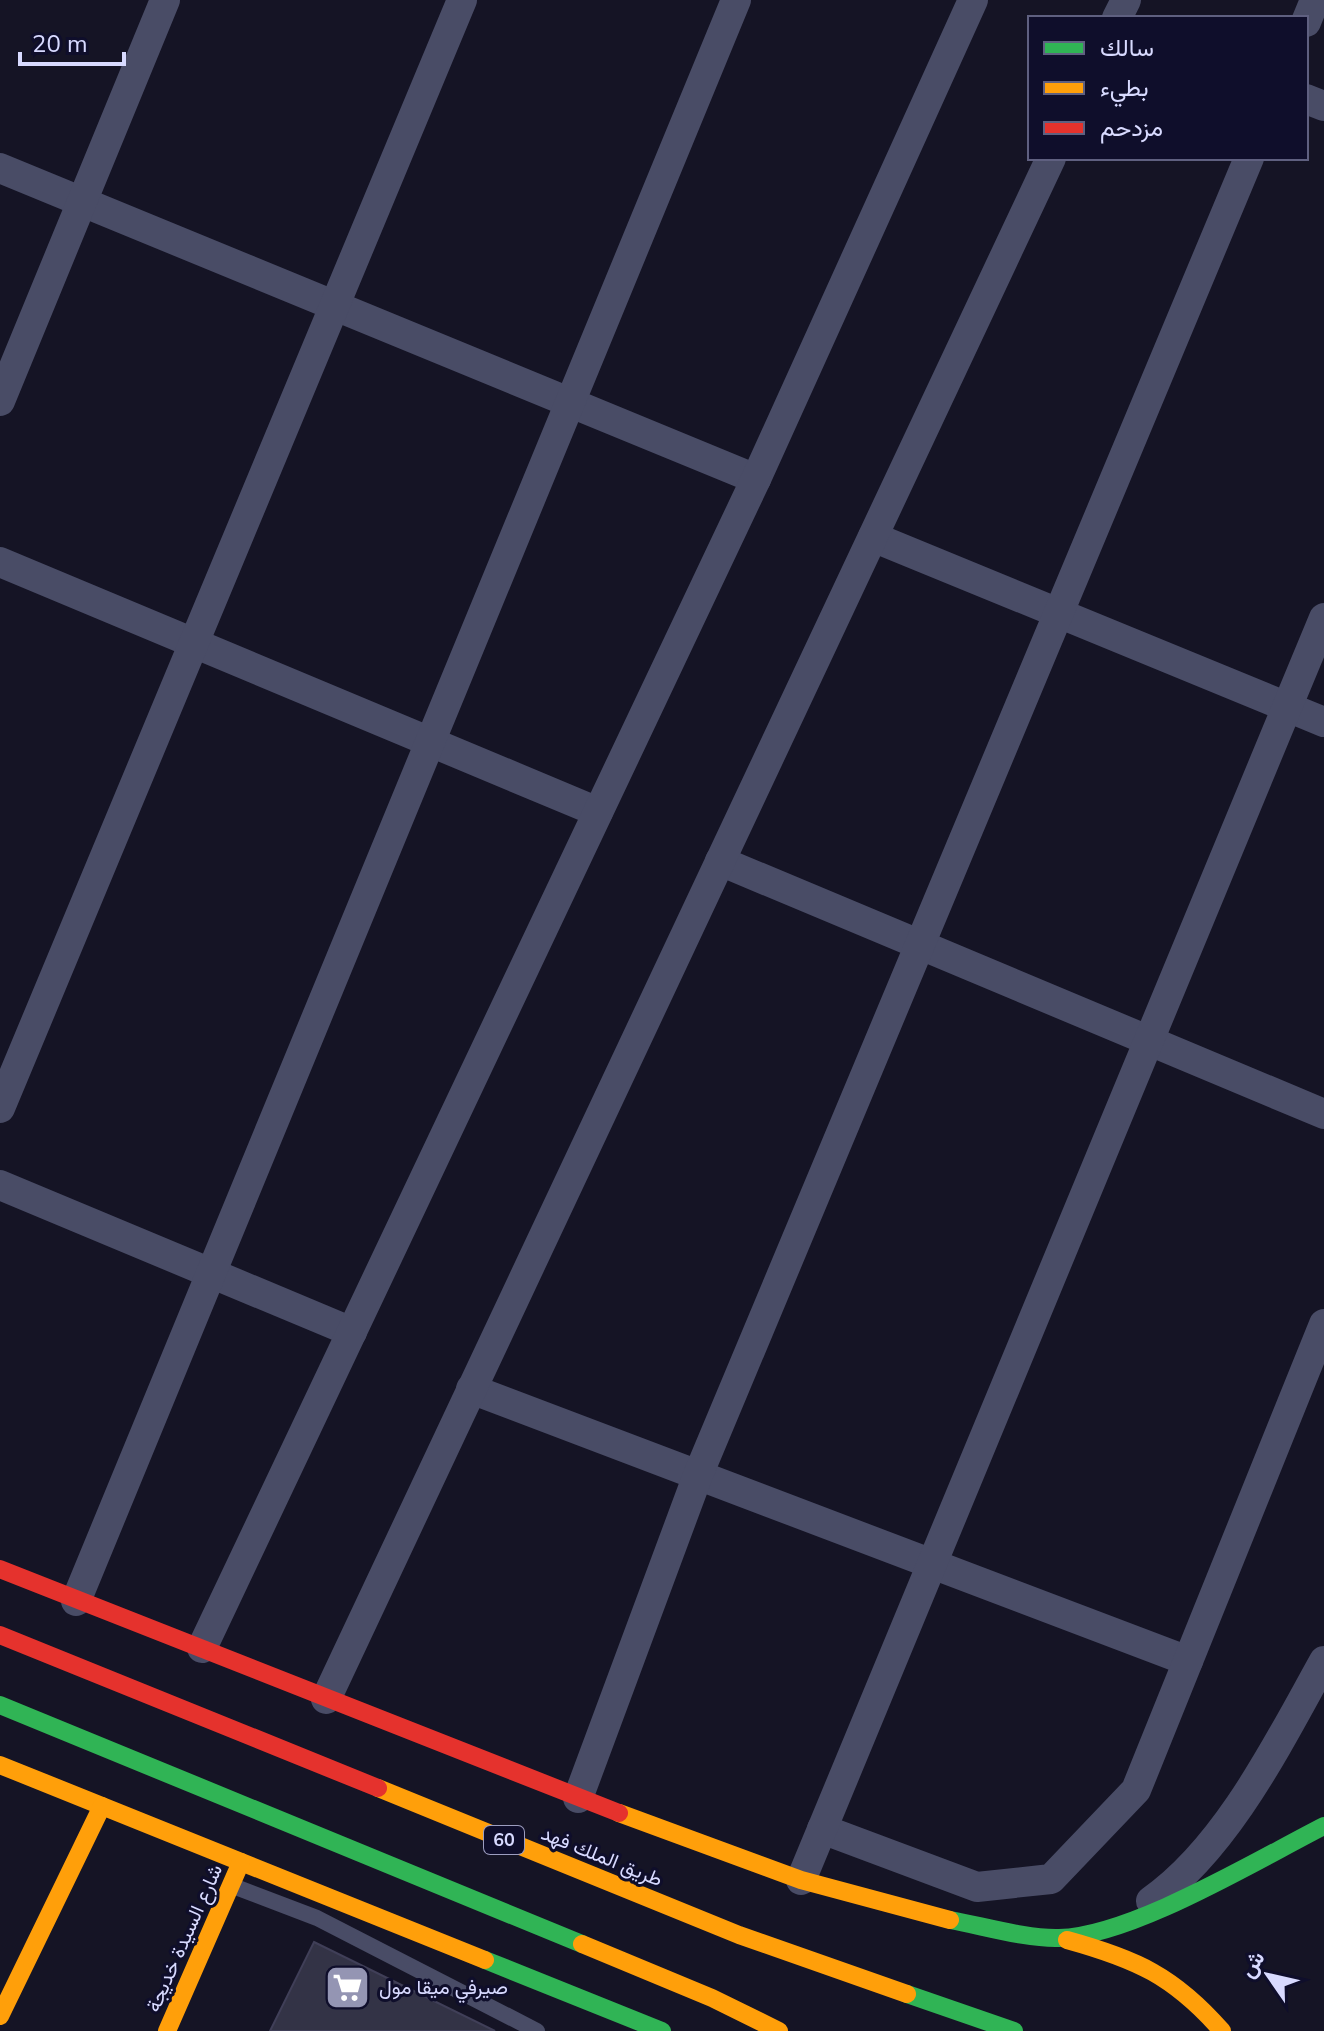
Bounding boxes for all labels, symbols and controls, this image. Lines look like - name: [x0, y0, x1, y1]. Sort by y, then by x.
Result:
- scale bar: [20, 16, 124, 66]
- legend: [1028, 16, 1308, 160]
- text: 20 m: [32, 28, 88, 60]
- text: سالك: [1100, 32, 1154, 64]
- text: بطيء: [1100, 72, 1149, 107]
- text: مزدحم: [1100, 112, 1163, 144]
- street label: طريق الملك فهد: [537, 1820, 667, 1893]
- road number: 60: [484, 1826, 524, 1854]
- street label: شارع السيدة خديجة: [140, 1860, 229, 2016]
- north arrow: [1228, 1935, 1308, 2015]
- text: ش: [1232, 1945, 1272, 1984]
- supermarket icon: صيرفي ميقا مول: [324, 1963, 372, 2011]
- place label: صيرفي ميقا مول: [379, 1974, 508, 2004]

